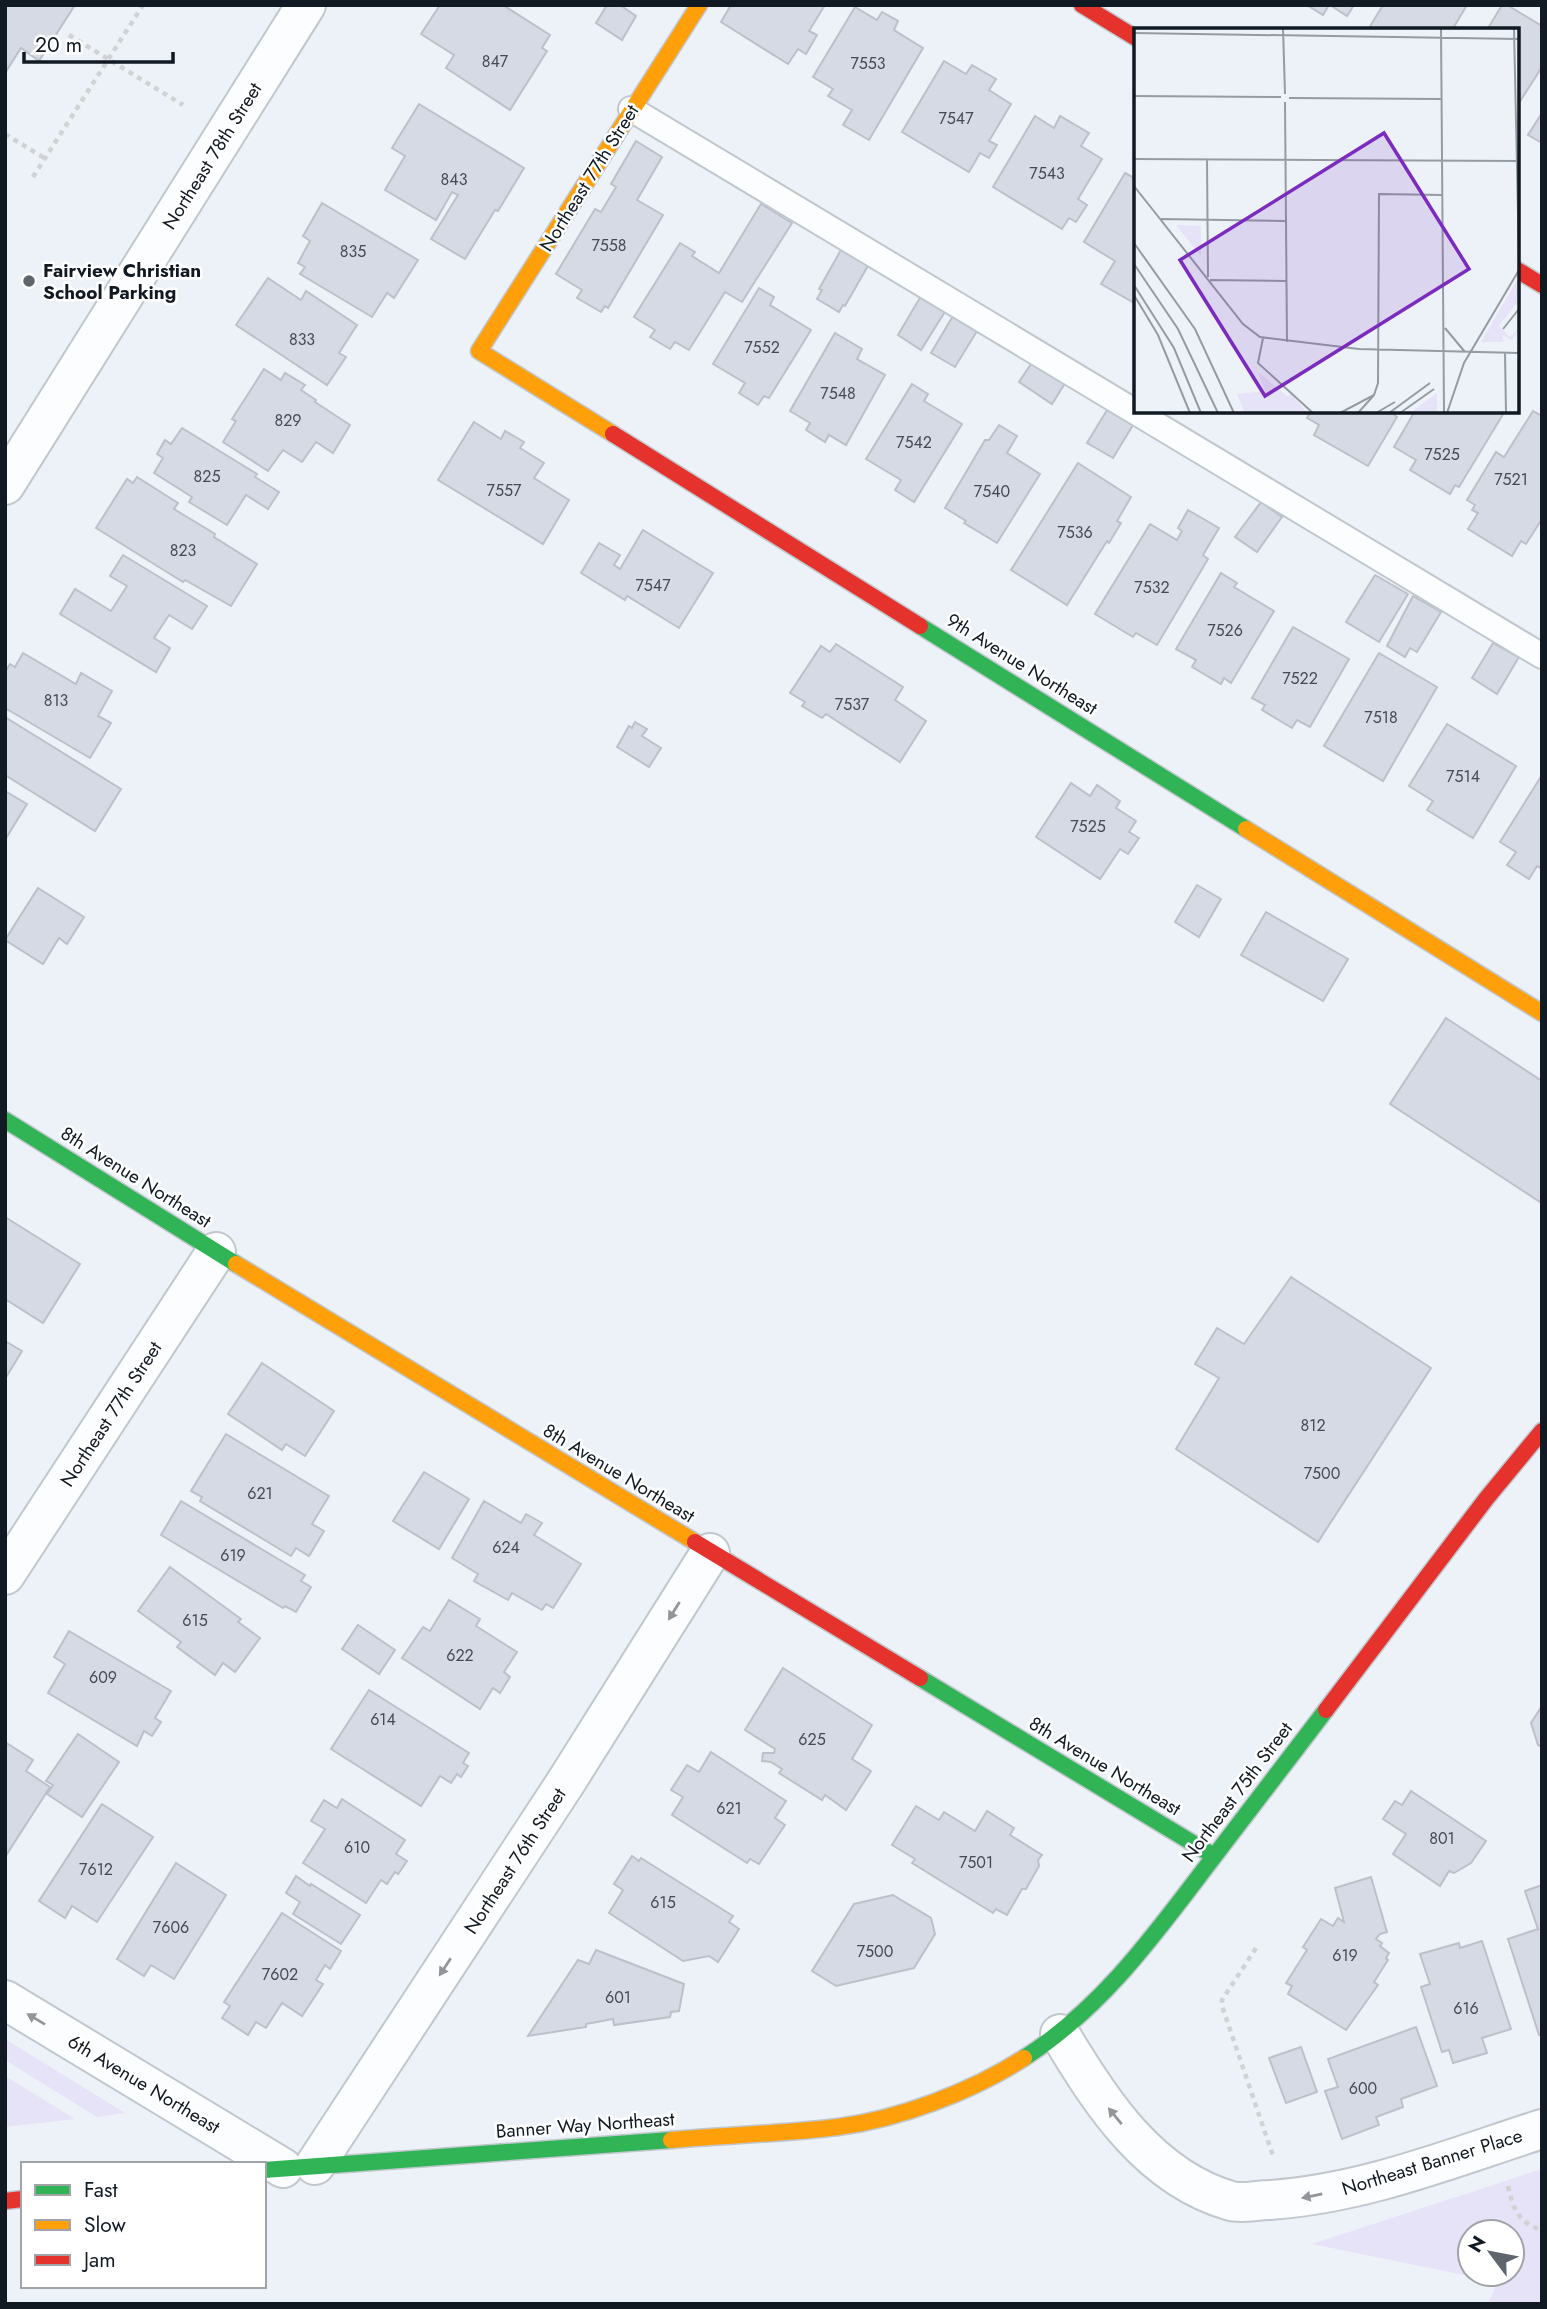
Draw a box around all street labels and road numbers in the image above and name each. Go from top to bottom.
street label: Northeast 78th Street [156,77,268,235]
street label: Northeast 77th Street [533,99,645,257]
street label: 9th Avenue Northeast [941,607,1103,722]
street label: 8th Avenue Northeast [56,1120,217,1234]
street label: Northeast 77th Street [54,1336,168,1492]
street label: 8th Avenue Northeast [538,1417,700,1529]
street label: 8th Avenue Northeast [1024,1710,1186,1822]
street label: Northeast 75th Street [1175,1716,1299,1868]
street label: Northeast 76th Street [458,1782,573,1939]
street label: 6th Avenue Northeast [63,2028,226,2140]
street label: Banner Way Northeast [495,2105,676,2145]
street label: Northeast Banner Place [1338,2122,1526,2202]

